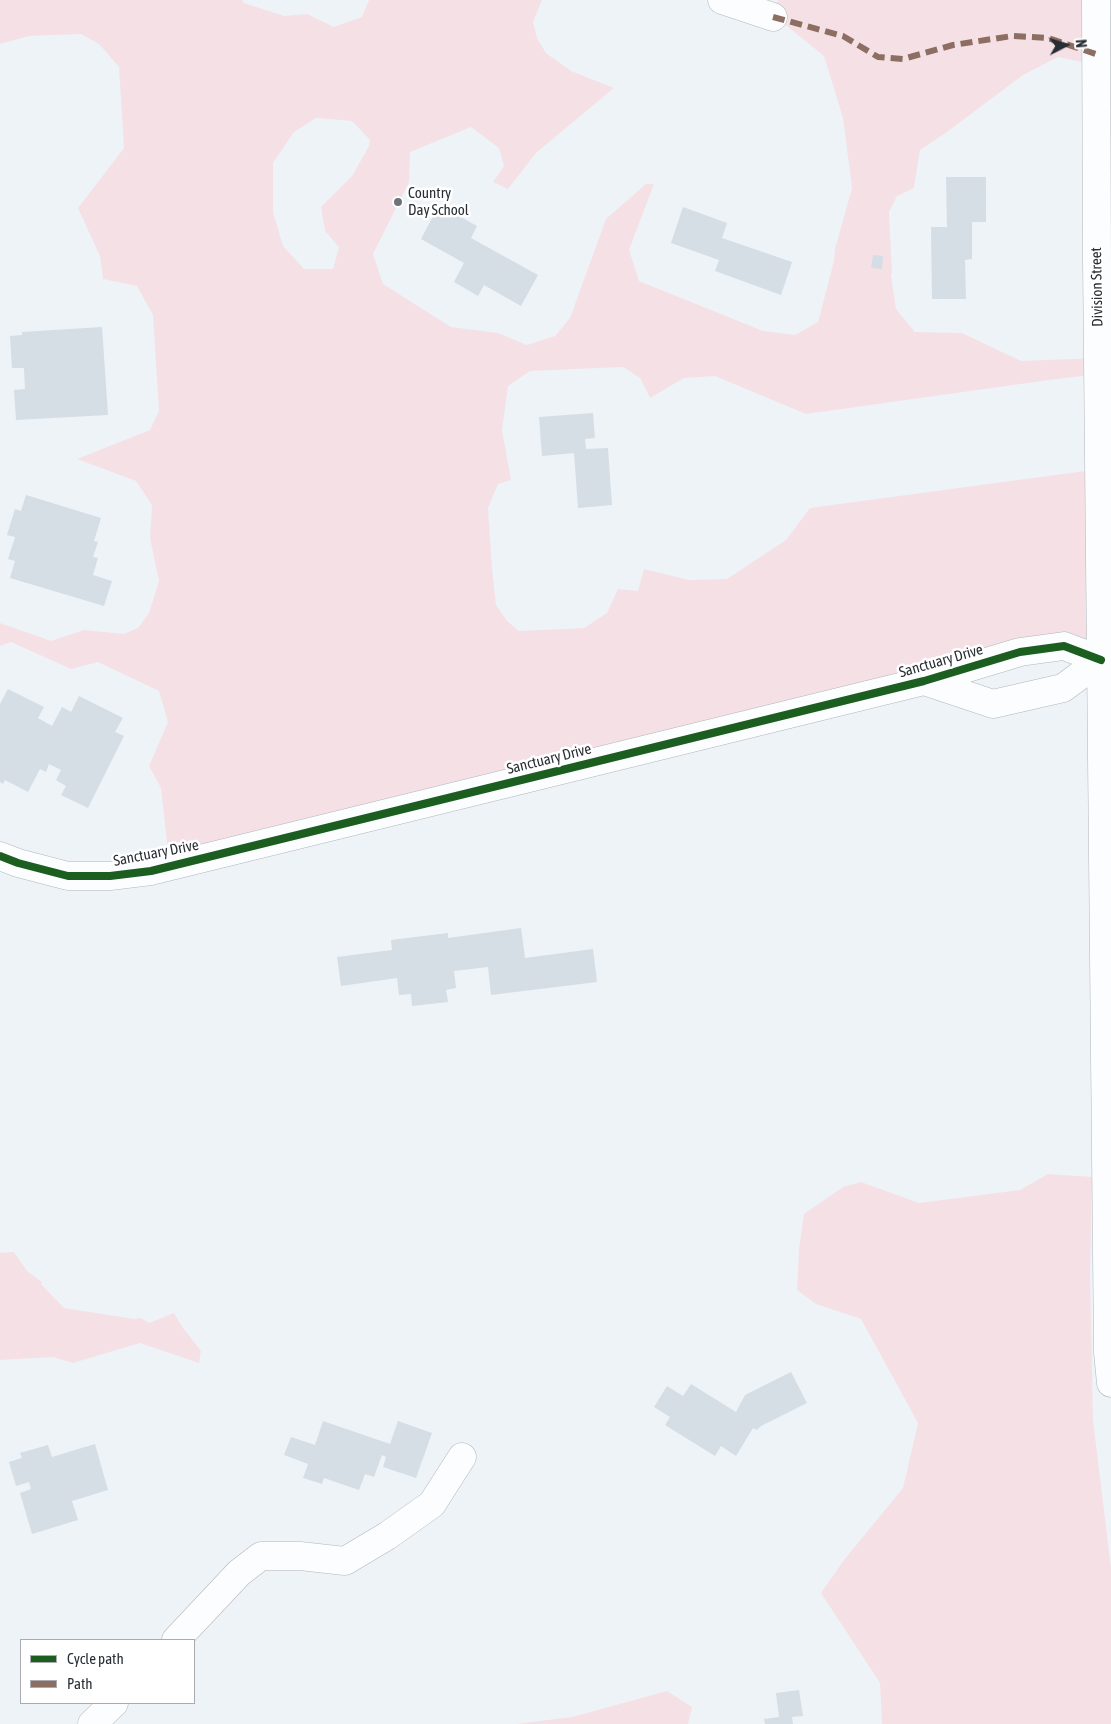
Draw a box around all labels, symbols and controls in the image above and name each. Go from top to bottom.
north arrow [1041,20,1091,70]
text: N [1073,39,1089,48]
place label: Country Day School [408,184,469,219]
marker: Country Day School [392,196,404,208]
street label: Division Street [1087,247,1107,327]
street label: Sanctuary Drive [897,640,985,682]
street label: Sanctuary Drive [505,740,593,778]
street label: Sanctuary Drive [112,836,200,870]
legend [20,1639,195,1704]
text: Cycle path [67,1650,124,1667]
text: Path [67,1675,93,1692]

